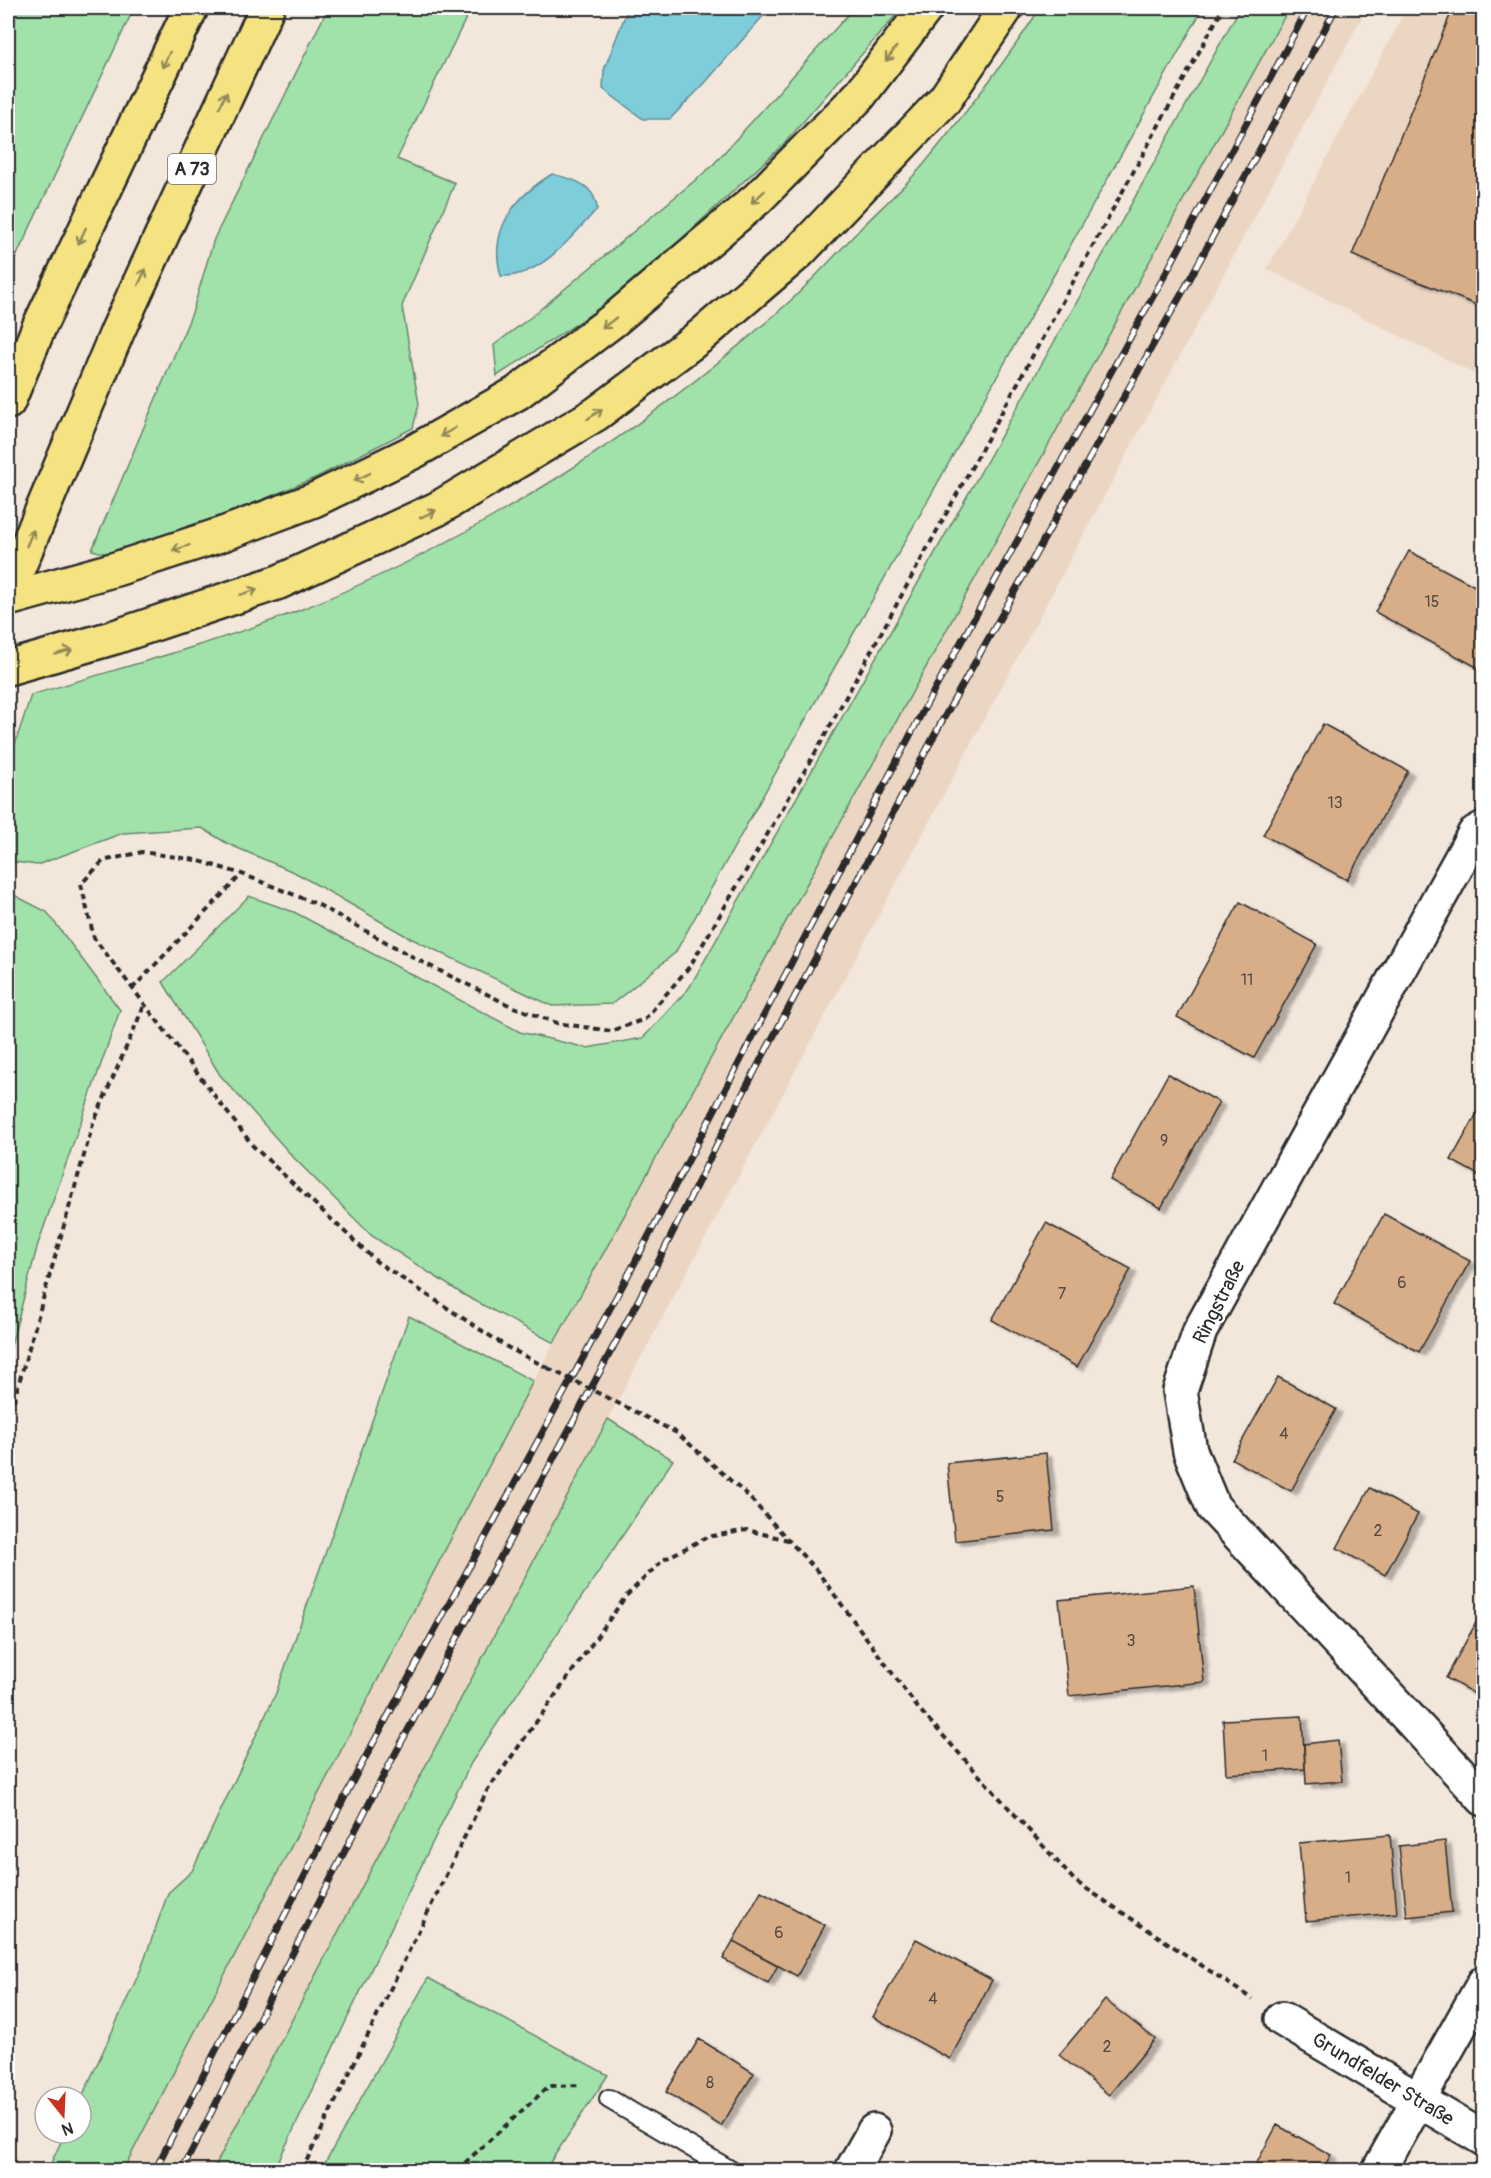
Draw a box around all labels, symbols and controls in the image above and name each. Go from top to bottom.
one-way arrow [884,46,897,62]
one-way arrow [159,51,171,69]
one-way arrow [218,91,230,109]
road number: A 73 [168,154,216,184]
one-way arrow [751,190,766,204]
one-way arrow [76,227,88,245]
one-way arrow [137,269,148,287]
one-way arrow [602,316,618,329]
one-way arrow [587,408,603,420]
one-way arrow [440,426,457,438]
one-way arrow [354,471,372,483]
one-way arrow [418,507,436,519]
one-way arrow [25,529,36,547]
one-way arrow [172,543,191,554]
one-way arrow [239,585,258,596]
house number: 15 [1425,592,1439,612]
one-way arrow [54,646,73,657]
house number: 13 [1327,793,1343,813]
house number: 11 [1241,970,1253,990]
house number: 9 [1160,1131,1168,1151]
street label: Ringstraße [1187,1256,1251,1348]
house number: 6 [1397,1273,1407,1293]
house number: 7 [1058,1284,1067,1304]
house number: 4 [1279,1424,1289,1444]
house number: 5 [996,1487,1004,1507]
house number: 2 [1374,1521,1383,1541]
house number: 3 [1127,1631,1136,1651]
house number: 1 [1262,1746,1268,1766]
house number: 1 [1345,1868,1351,1888]
house number: 6 [774,1923,784,1943]
house number: 4 [928,1989,938,2009]
street label: Grundfelder Straße [1307,2027,1459,2131]
house number: 2 [1103,2037,1112,2057]
house number: 8 [706,2073,714,2093]
north arrow [33,2085,93,2145]
text: N [59,2117,76,2140]

